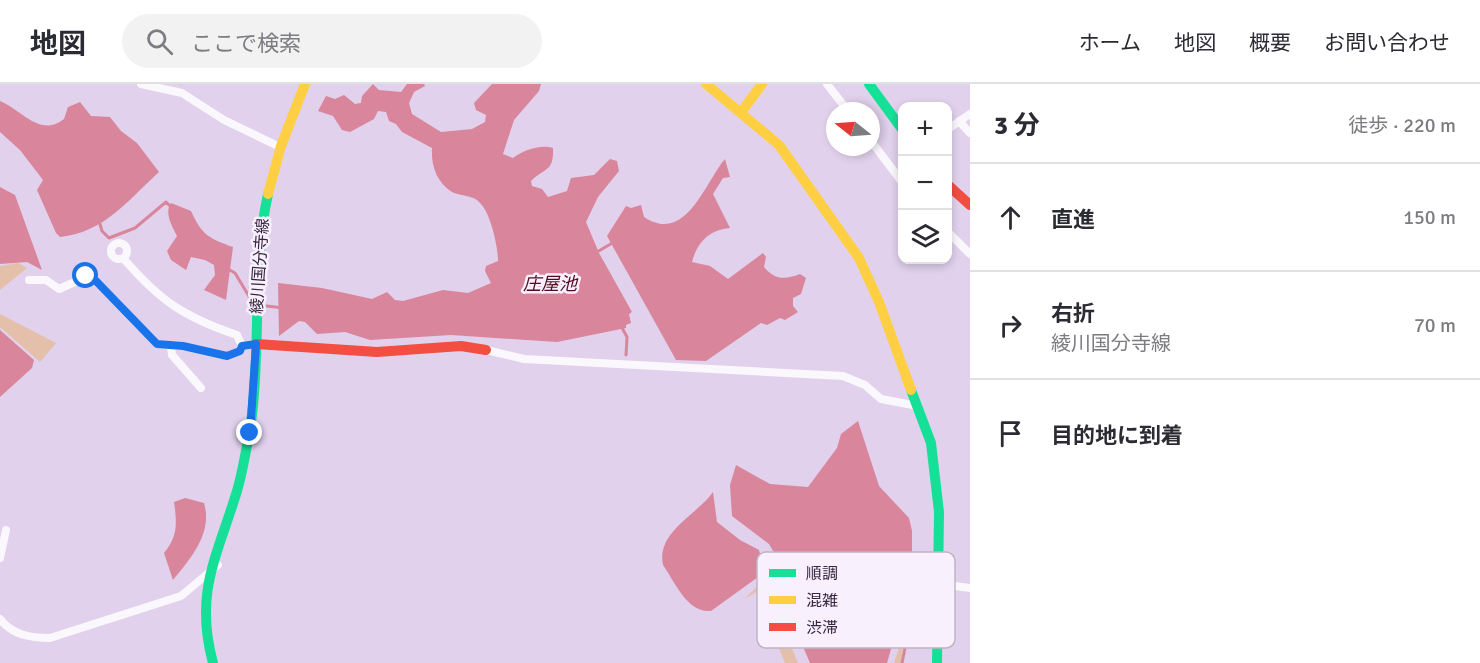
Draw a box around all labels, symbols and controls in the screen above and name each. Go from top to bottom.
search box [122,14,542,68]
icon: search [143,25,176,58]
text: 地図 [30,27,86,61]
text: ここで検索 [191,30,301,57]
text: ホーム [1079,30,1141,56]
text: 地図 [1174,30,1216,56]
text: 概要 [1249,30,1291,56]
text: お問い合わせ [1324,30,1450,56]
north arrow [826,102,880,156]
map controls [898,102,952,264]
button: + [898,102,952,156]
text: 3 分 [994,110,1040,142]
text: 徒歩 · 220 m [1348,113,1456,138]
button: − [898,156,952,210]
icon: ahead [994,201,1027,234]
text: 150 m [1403,205,1456,230]
text: 直進 [1051,206,1095,233]
button: layers [898,210,952,264]
street label: 綾川国分寺線 [247,217,273,315]
route start [72,262,98,288]
water label: 庄屋池 [523,273,579,295]
text: 右折 [1051,300,1095,327]
icon: right [994,309,1027,342]
text: 70 m [1414,313,1456,338]
text: 綾川国分寺線 [1051,331,1171,356]
icon: arrive [994,417,1027,450]
route end [236,419,262,445]
text: 目的地に到着 [1051,422,1183,449]
legend [757,552,955,648]
text: 順調 [806,564,838,584]
text: 混雑 [806,591,838,611]
text: 渋滞 [806,618,838,638]

